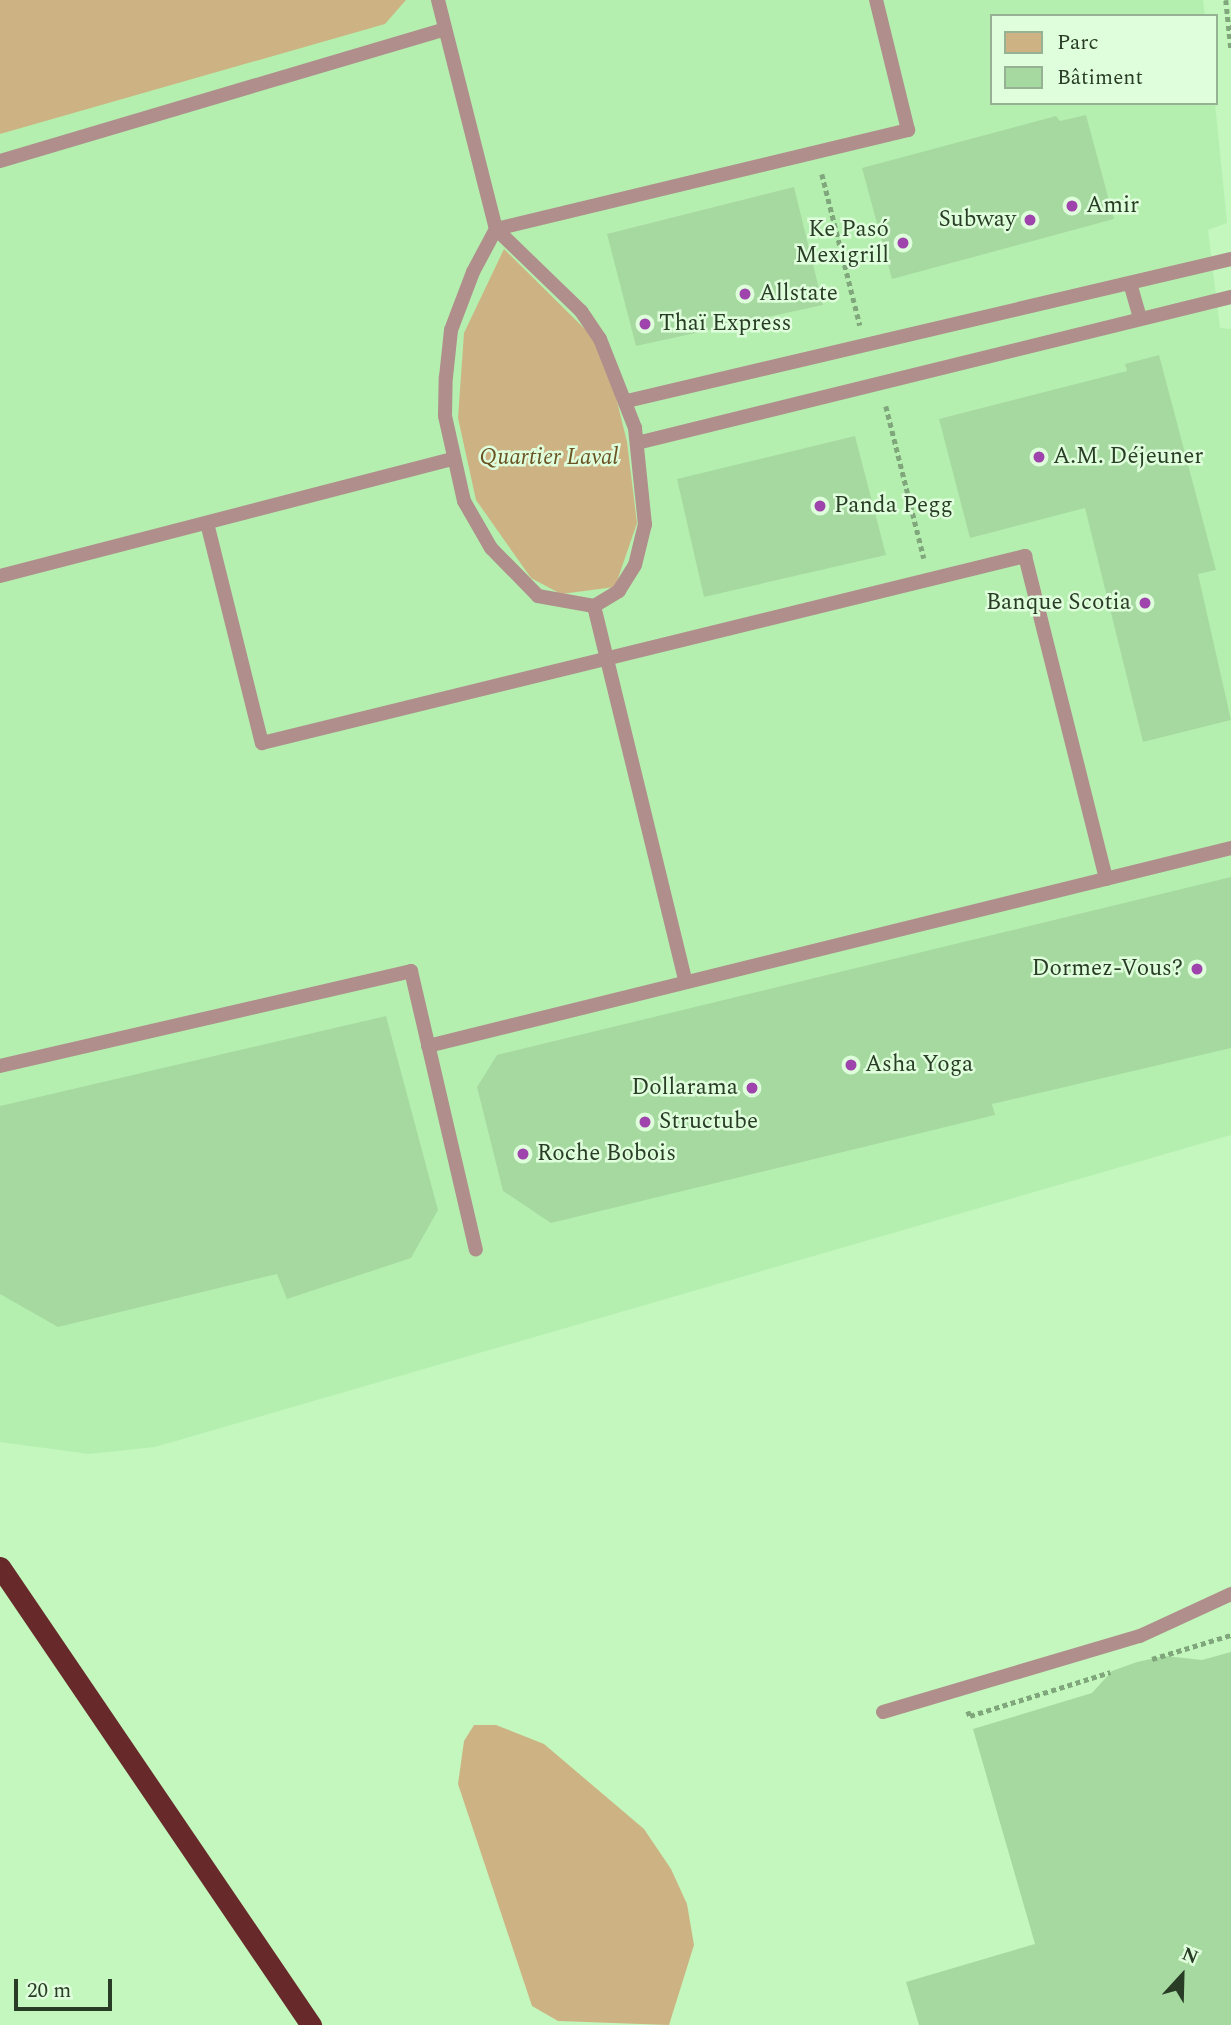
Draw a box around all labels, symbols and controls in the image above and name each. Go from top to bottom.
legend [990,14,1217,105]
text: Parc [1057,27,1099,59]
text: Bâtiment [1057,62,1143,94]
place label: Amir [1086,192,1139,220]
marker: Amir [1064,198,1080,214]
place label: Subway [939,206,1016,234]
marker: Subway [1022,212,1038,228]
place label: Ke Pasó Mexigrill [795,216,889,270]
marker: Ke Pasó Mexigrill [895,235,911,251]
place label: Allstate [759,280,838,308]
marker: Allstate [737,286,753,302]
place label: Thaï Express [659,310,791,338]
marker: Thaï Express [637,316,653,332]
place label: A.M. Déjeuner [1053,443,1203,471]
park label: Quartier Laval [480,444,618,472]
marker: A.M. Déjeuner [1031,449,1047,465]
place label: Panda Pegg [834,492,953,520]
marker: Panda Pegg [812,498,828,514]
place label: Banque Scotia [986,589,1131,617]
marker: Banque Scotia [1137,595,1153,611]
place label: Dormez-Vous? [1032,955,1183,983]
marker: Dormez-Vous? [1189,961,1205,977]
place label: Asha Yoga [865,1051,973,1079]
marker: Asha Yoga [843,1057,859,1073]
place label: Dollarama [631,1074,738,1102]
marker: Dollarama [744,1080,760,1096]
place label: Structube [659,1108,758,1136]
marker: Structube [637,1114,653,1130]
place label: Roche Bobois [537,1140,676,1168]
marker: Roche Bobois [515,1146,531,1162]
text: N [1177,1940,1203,1972]
north arrow [1147,1941,1217,2011]
scale bar [18,1966,116,2010]
text: 20 m [27,1975,71,2007]

